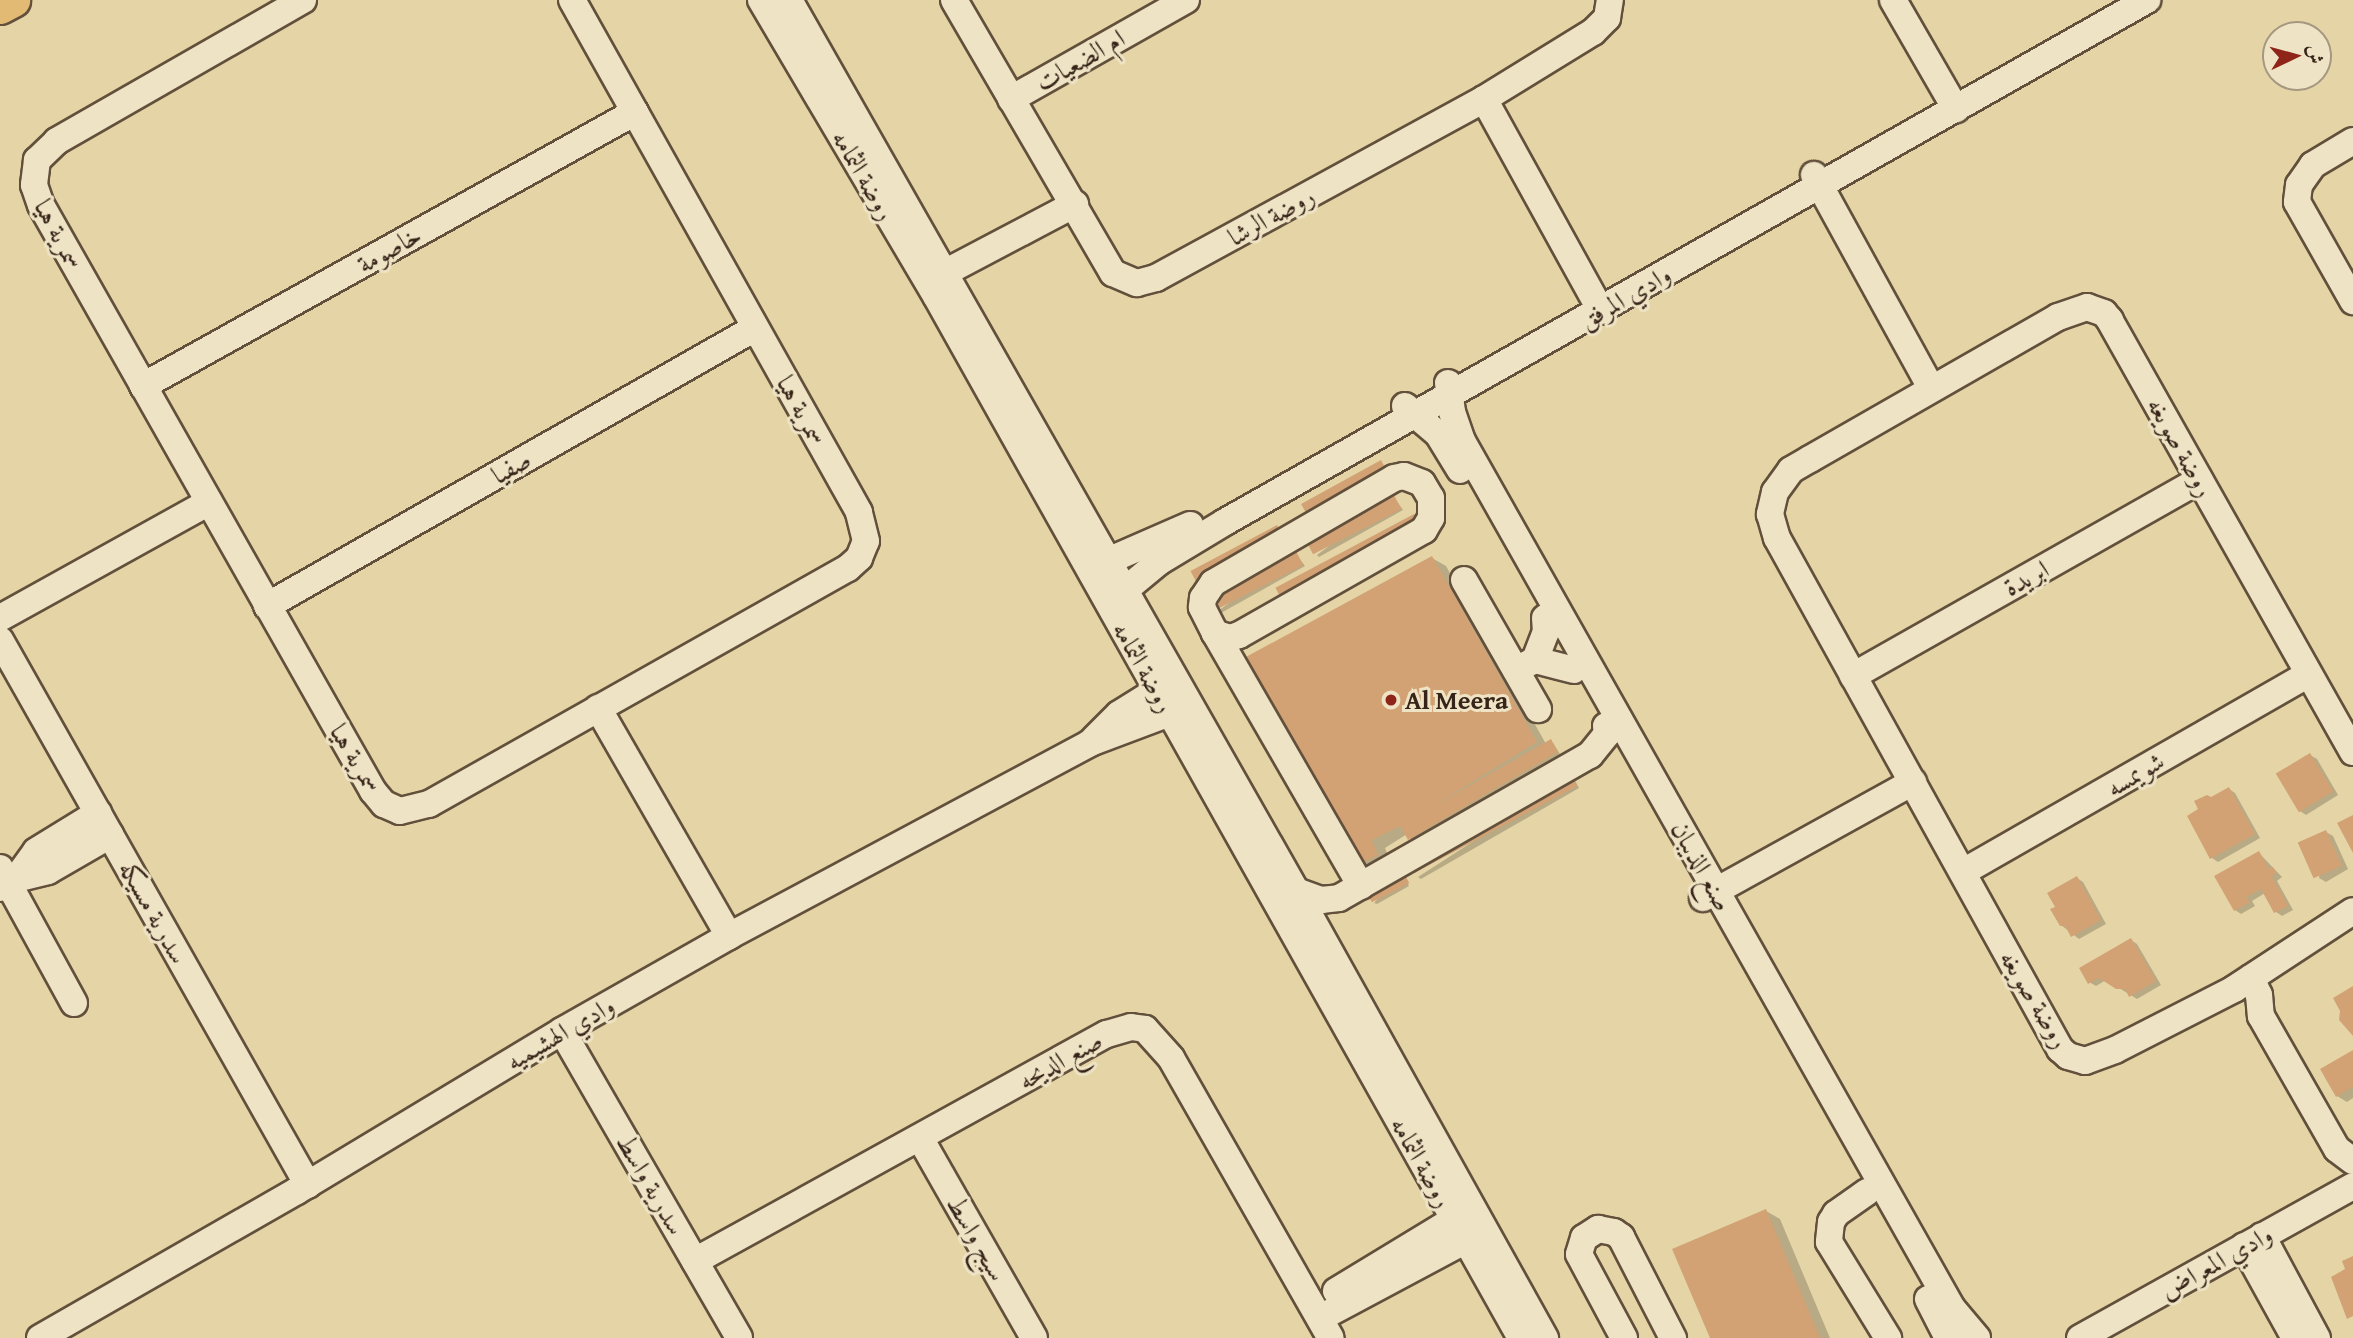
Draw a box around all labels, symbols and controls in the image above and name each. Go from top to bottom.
north arrow [2262,21,2332,91]
street label: ام الضعيات [1030,22,1130,98]
text: ش [2301,44,2331,65]
street label: روضة الثمامه [826,124,902,226]
street label: روضة الرشا [1222,180,1320,252]
street label: سمرية هيا [28,194,90,274]
street label: خاصومة [351,219,427,279]
street label: وادي المرفق [1574,258,1676,336]
street label: سمرية هيا [770,370,834,450]
street label: روضة صويغه [2141,392,2221,502]
street label: صفيا [486,443,536,491]
street label: ابريدة [1998,553,2054,603]
street label: روضة الثمامه [1106,616,1182,718]
place label: Al Meera [1405,684,1508,716]
marker: Al Meera [1383,692,1399,708]
street label: سمرية هيا [323,718,389,798]
street label: شويمسه [2100,745,2170,803]
street label: صنع الذيبان [1665,816,1739,916]
street label: سدرية مسيكه [113,855,195,969]
street label: روضة صويغه [1994,944,2076,1054]
street label: وادي الهشيميه [500,989,620,1077]
street label: صنع الديحه [1012,1024,1108,1096]
street label: روضة الثمامه [1384,1111,1460,1213]
street label: سدرية واسط [610,1128,692,1240]
street label: سيج واسط [940,1190,1014,1286]
street label: وادي المعراض [2154,1218,2278,1306]

